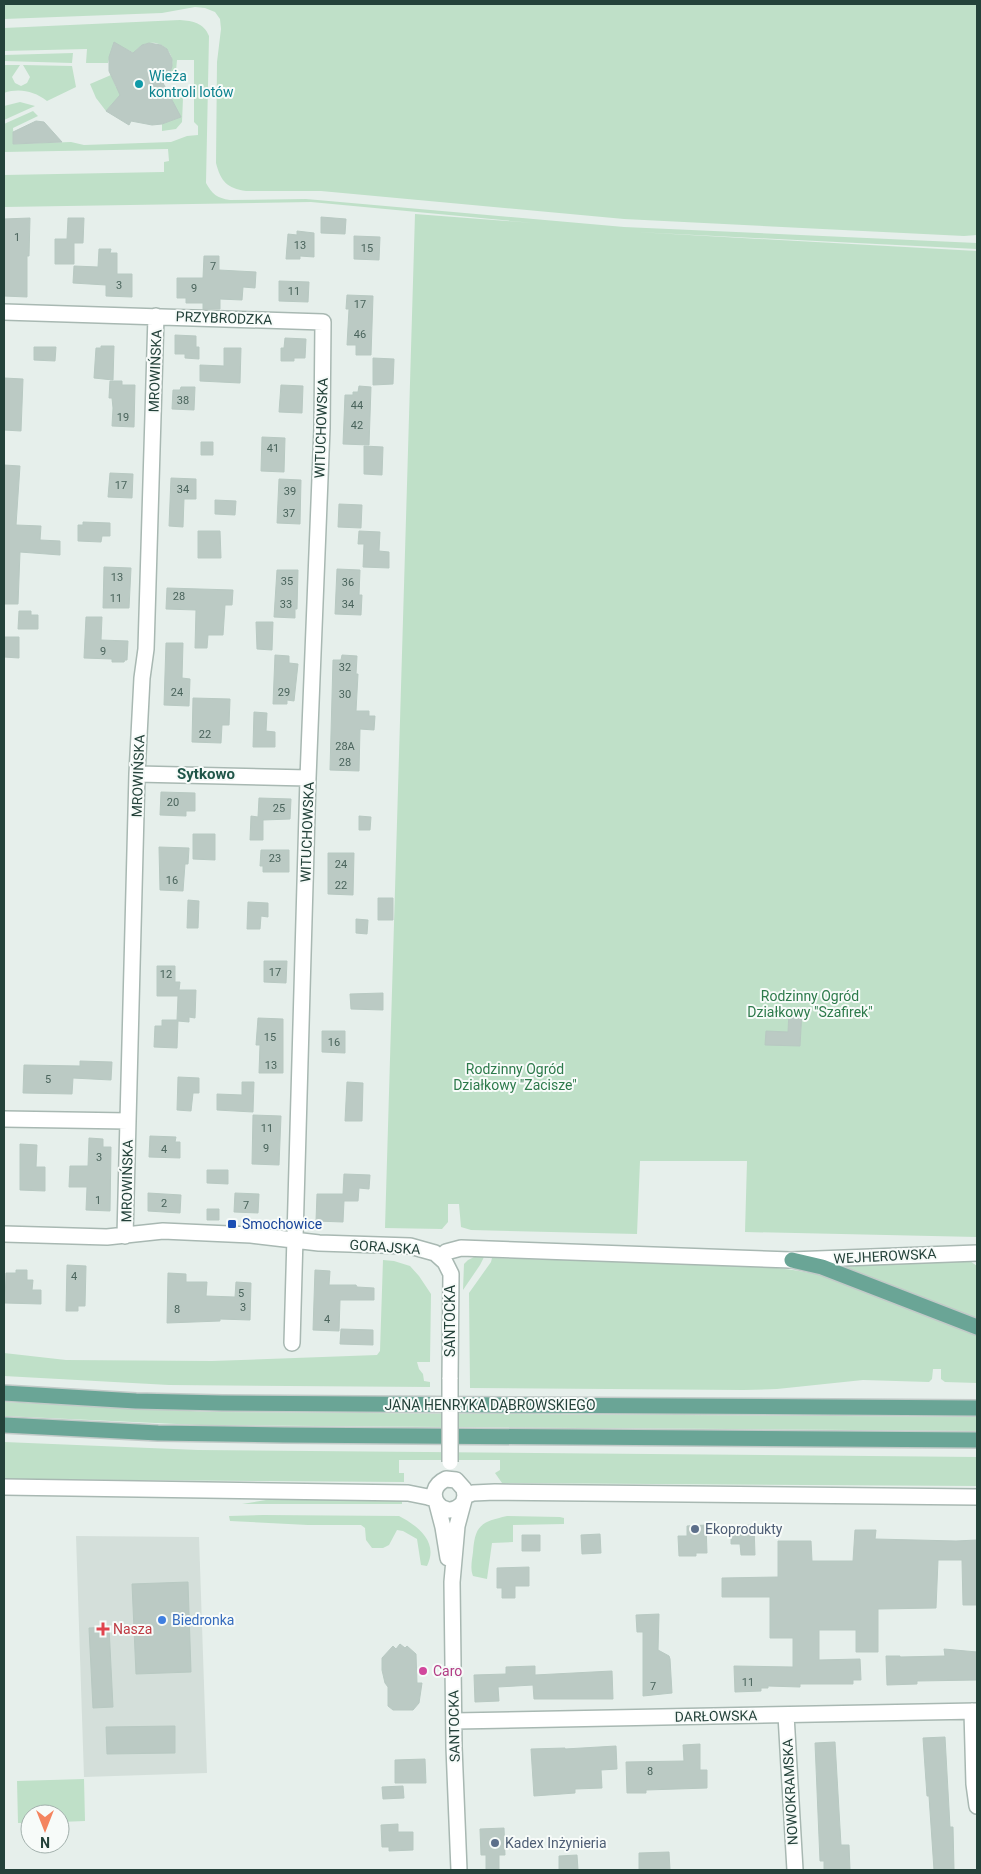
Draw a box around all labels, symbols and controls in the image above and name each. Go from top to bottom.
place label: Wieża kontroli lotów [149,68,234,100]
marker: Wieża kontroli lotów [133,78,145,90]
house number: 1 [14,231,20,244]
house number: 13 [294,239,306,252]
house number: 15 [361,242,373,255]
house number: 7 [210,260,216,273]
house number: 3 [116,279,122,292]
house number: 9 [191,282,197,295]
house number: 11 [288,285,300,298]
house number: 17 [354,298,366,311]
street label: PRZYBRODZKA [175,308,273,328]
house number: 46 [354,328,366,341]
street label: MROWIŃSKA [145,329,164,413]
street label: WITUCHOWSKA [311,377,331,479]
house number: 38 [177,394,189,407]
house number: 44 [351,399,363,412]
house number: 19 [117,411,129,424]
house number: 42 [351,419,363,432]
house number: 41 [267,442,279,455]
house number: 17 [115,479,127,492]
house number: 34 [177,483,189,496]
house number: 39 [284,485,296,498]
house number: 37 [283,507,295,520]
house number: 13 [111,571,123,584]
house number: 35 [281,575,293,588]
house number: 36 [342,576,354,589]
house number: 28 [173,590,185,603]
house number: 11 [110,592,122,605]
house number: 33 [280,598,292,611]
house number: 34 [342,598,354,611]
house number: 9 [100,645,106,658]
house number: 32 [339,661,351,674]
house number: 24 [171,686,183,699]
house number: 29 [278,686,290,699]
house number: 30 [339,688,351,701]
house number: 22 [199,728,211,741]
street label: MROWIŃSKA [128,734,147,818]
house number: 28A [335,740,356,753]
house number: 28 [339,756,351,769]
district label: Sytkowo [177,765,235,783]
street label: WITUCHOWSKA [297,781,317,883]
house number: 20 [167,796,179,809]
house number: 25 [273,802,285,815]
house number: 23 [269,852,281,865]
house number: 24 [335,858,347,871]
house number: 16 [166,874,178,887]
house number: 22 [335,879,347,892]
house number: 17 [269,966,281,979]
house number: 12 [160,968,172,981]
park label: Rodzinny Ogród Działkowy "Szafirek" [747,988,873,1020]
house number: 15 [264,1031,276,1044]
house number: 16 [328,1036,340,1049]
house number: 13 [265,1059,277,1072]
park label: Rodzinny Ogród Działkowy "Zacisze" [453,1061,577,1093]
house number: 5 [45,1073,51,1086]
house number: 11 [261,1122,273,1135]
street label: MROWIŃSKA [117,1139,136,1223]
house number: 9 [263,1142,269,1155]
house number: 4 [161,1143,167,1156]
house number: 3 [96,1151,102,1164]
house number: 1 [95,1194,101,1207]
house number: 2 [161,1197,167,1210]
house number: 7 [243,1199,249,1212]
place label: Smochowice [242,1216,322,1232]
marker: Smochowice [226,1218,238,1230]
street label: GORAJSKA [349,1237,421,1257]
street label: WEJHEROWSKA [833,1245,937,1267]
house number: 4 [71,1270,77,1283]
street label: SANTOCKA [442,1285,458,1357]
house number: 5 [238,1287,244,1300]
house number: 3 [240,1301,246,1314]
house number: 8 [174,1303,180,1316]
house number: 4 [324,1313,330,1326]
street label: JANA HENRYKA DĄBROWSKIEGO [384,1397,596,1413]
place label: Ekoprodukty [705,1521,783,1537]
marker: Ekoprodukty [689,1523,701,1535]
place label: Biedronka [172,1612,234,1628]
marker: Biedronka [156,1614,168,1626]
place label: Nasza [113,1621,152,1637]
marker: Nasza [97,1623,109,1635]
place label: Caro [433,1663,462,1679]
marker: Caro [417,1665,429,1677]
house number: 11 [742,1676,754,1689]
house number: 7 [650,1680,656,1693]
street label: SANTOCKA [445,1690,463,1762]
street label: DARŁOWSKA [675,1707,757,1725]
street label: NOWOKRAMSKA [779,1738,801,1846]
house number: 8 [647,1765,653,1778]
north arrow [20,1804,70,1854]
text: N [40,1834,50,1850]
place label: Kadex Inżynieria [505,1835,607,1851]
marker: Kadex Inżynieria [489,1837,501,1849]

